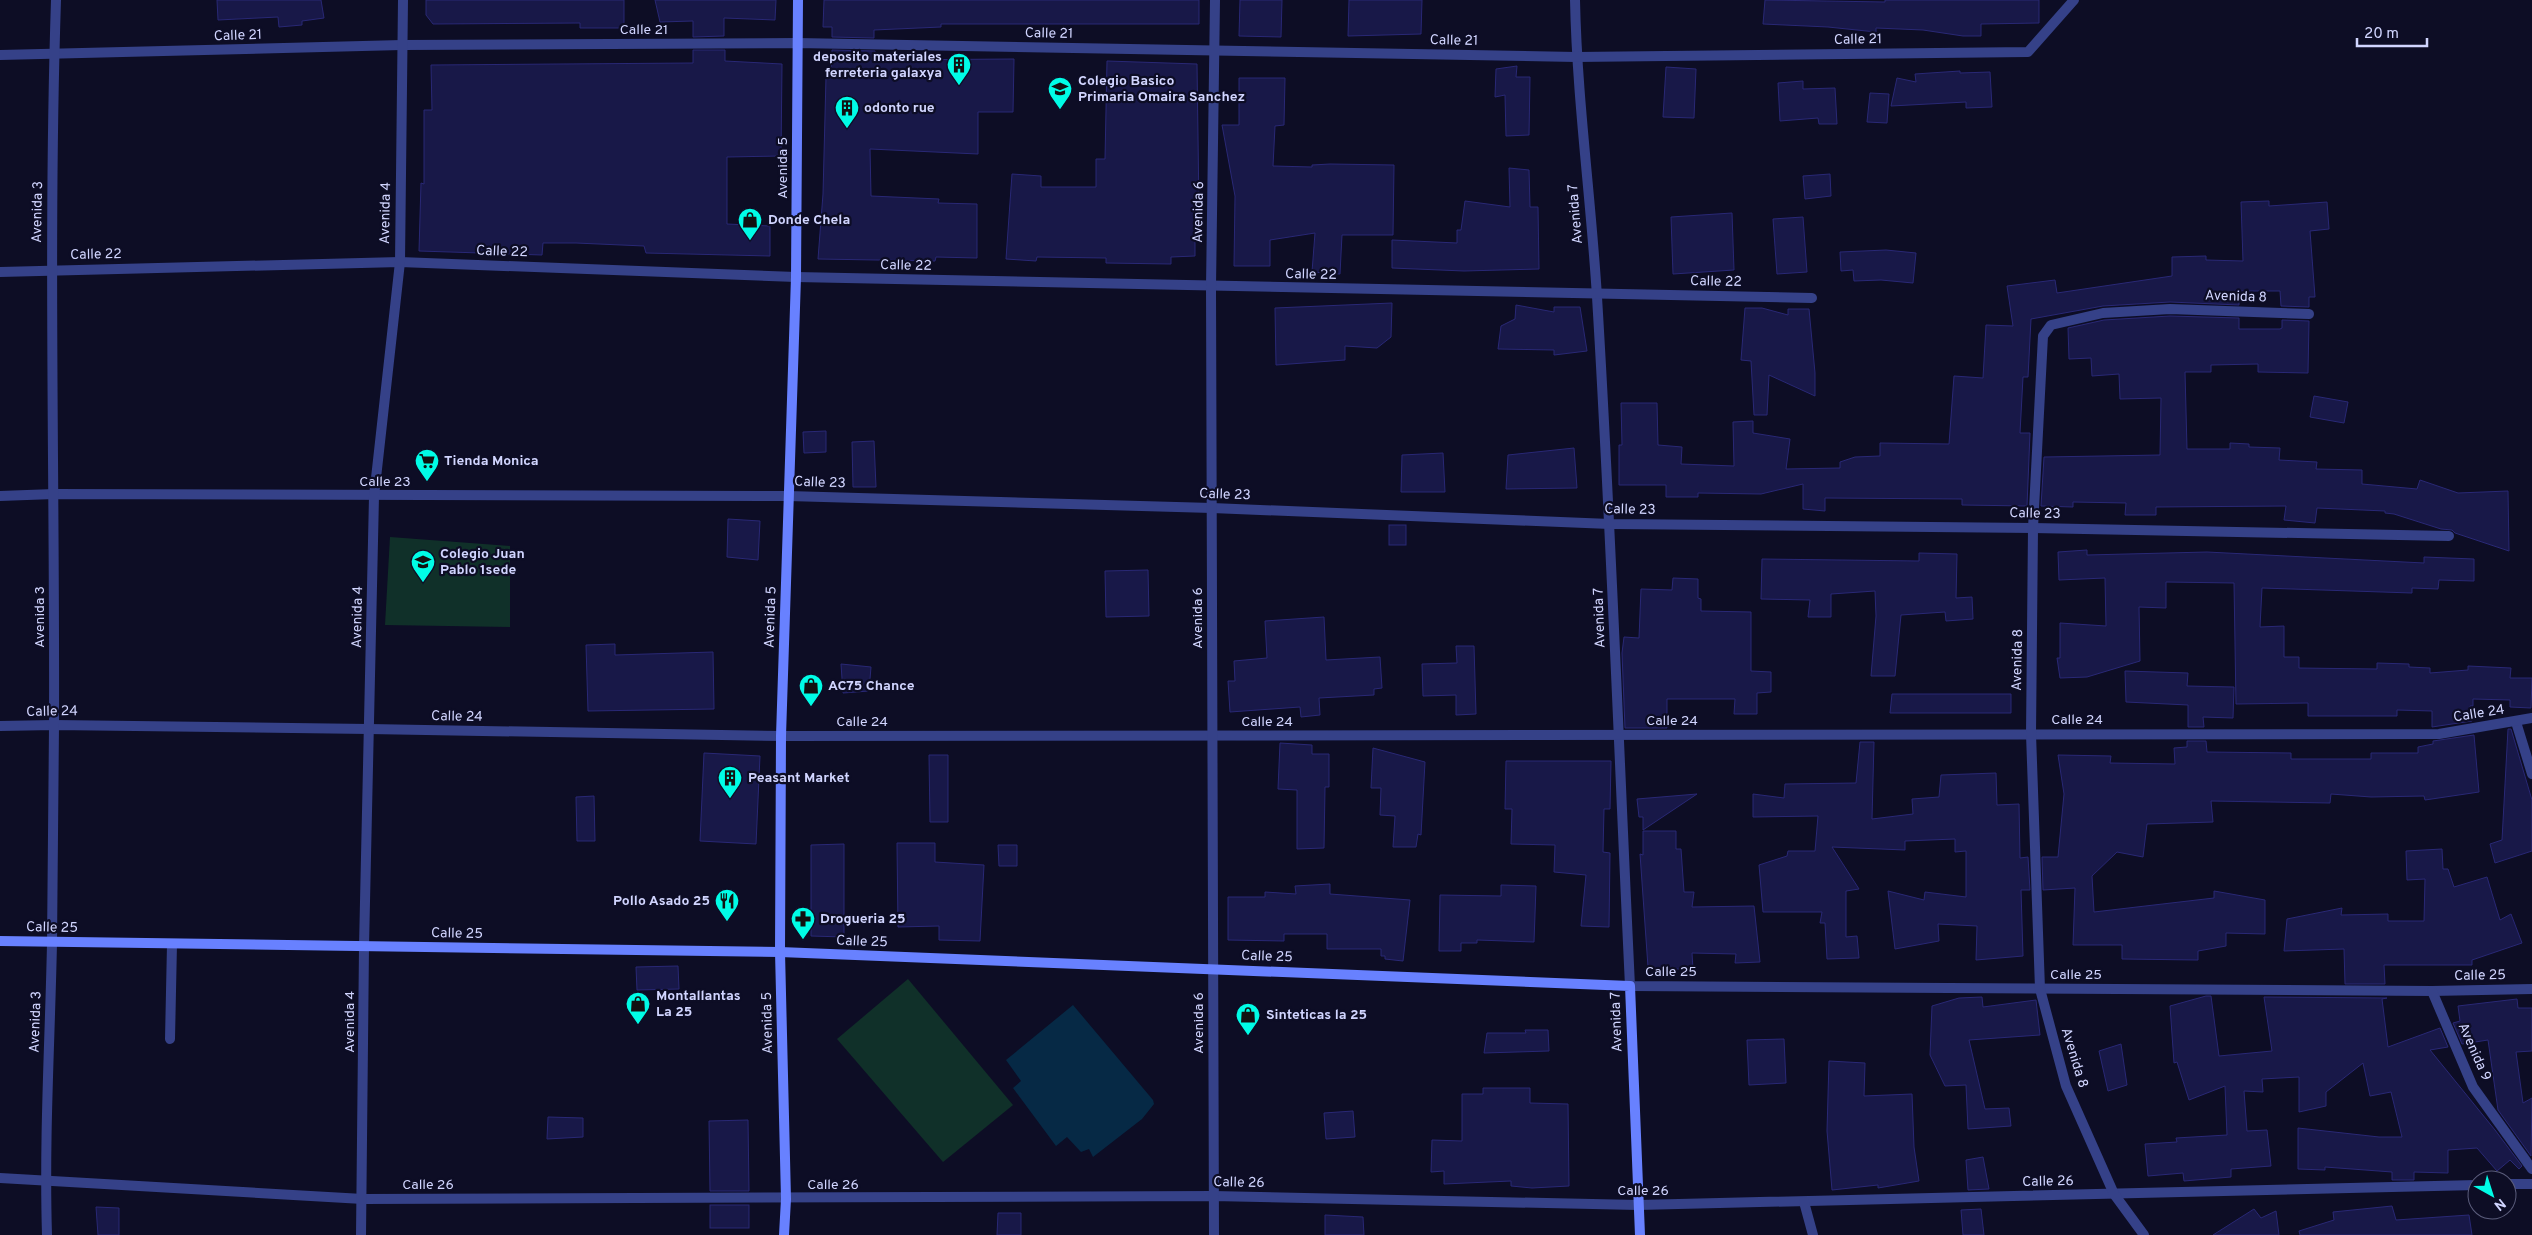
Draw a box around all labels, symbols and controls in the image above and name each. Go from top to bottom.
scale bar [2357,15,2427,47]
street label: Calle 21 [620,22,668,39]
street label: Calle 21 [1025,25,1073,43]
text: 20 m [2364,25,2399,44]
street label: Calle 21 [214,27,262,45]
street label: Calle 21 [1834,31,1882,49]
street label: Calle 21 [1430,32,1478,50]
place label: deposito materiales ferreteria galaxya [813,49,942,82]
building icon: deposito materiales ferreteria galaxya [946,52,972,86]
place label: Colegio Basico Primaria Omaira Sanchez [1078,73,1245,106]
school or university icon: Colegio Basico Primaria Omaira Sanchez [1047,76,1073,110]
building icon: odonto rue [834,95,860,129]
place label: odonto rue [864,100,935,117]
street label: Avenida 5 [775,137,792,199]
street label: Avenida 3 [29,181,47,243]
street label: Avenida 6 [1190,181,1208,243]
street label: Avenida 4 [377,182,395,244]
street label: Avenida 7 [1565,183,1587,245]
shop icon: Donde Chela [737,207,763,241]
place label: Donde Chela [768,212,850,229]
street label: Calle 22 [476,243,528,261]
street label: Calle 22 [70,246,122,264]
street label: Calle 22 [880,257,932,275]
street label: Calle 22 [1285,266,1337,284]
street label: Calle 22 [1690,273,1742,291]
street label: Avenida 8 [2205,287,2267,307]
supermarket icon: Tienda Monica [414,448,440,482]
place label: Tienda Monica [444,453,539,470]
street label: Calle 23 [359,474,411,491]
street label: Calle 23 [794,474,846,492]
street label: Calle 23 [1199,486,1251,504]
street label: Calle 23 [1604,501,1656,519]
street label: Calle 23 [2009,505,2061,523]
place label: Colegio Juan Pablo 1sede [440,546,525,579]
school or university icon: Colegio Juan Pablo 1sede [410,549,436,583]
street label: Avenida 3 [32,586,49,648]
street label: Avenida 4 [349,586,367,648]
street label: Avenida 5 [761,586,781,648]
street label: Avenida 6 [1190,587,1207,649]
street label: Avenida 7 [1590,588,1610,648]
street label: Avenida 8 [2009,629,2027,691]
shop icon: AC75 Chance [798,673,824,707]
place label: AC75 Chance [828,678,915,695]
street label: Calle 24 [2452,702,2506,726]
street label: Calle 24 [26,703,78,721]
street label: Calle 24 [431,708,483,726]
street label: Calle 24 [2051,712,2103,729]
street label: Calle 24 [1646,713,1698,730]
street label: Calle 24 [836,714,888,731]
street label: Calle 24 [1241,714,1293,731]
building icon: Peasant Market [717,765,743,799]
place label: Peasant Market [748,770,850,787]
restaurant icon: Pollo Asado 25 [714,888,740,922]
place label: Pollo Asado 25 [613,893,710,910]
pharmacy icon: Drogueria 25 [790,906,816,940]
place label: Drogueria 25 [820,911,906,928]
street label: Calle 25 [26,919,78,937]
street label: Calle 25 [431,925,483,943]
street label: Calle 25 [836,933,888,951]
street label: Calle 25 [1241,948,1293,966]
street label: Calle 25 [1645,964,1697,981]
street label: Calle 25 [2050,967,2102,984]
street label: Calle 25 [2454,967,2506,985]
place label: Montallantas La 25 [656,988,741,1021]
street label: Avenida 3 [26,991,46,1053]
street label: Avenida 4 [342,991,359,1053]
shop icon: Montallantas La 25 [625,991,651,1025]
street label: Avenida 5 [759,992,777,1054]
street label: Avenida 6 [1191,992,1208,1054]
street label: Avenida 7 [1607,992,1627,1052]
shop icon: Sinteticas la 25 [1235,1002,1261,1036]
place label: Sinteticas la 25 [1266,1007,1367,1024]
street label: Avenida 9 [2454,1020,2494,1084]
street label: Avenida 8 [2057,1026,2091,1090]
north arrow [2467,1170,2517,1220]
street label: Calle 26 [2022,1173,2074,1191]
street label: Calle 26 [1213,1174,1265,1192]
street label: Calle 26 [402,1177,454,1194]
street label: Calle 26 [807,1177,859,1194]
street label: Calle 26 [1617,1183,1669,1200]
text: N [2490,1194,2508,1214]

